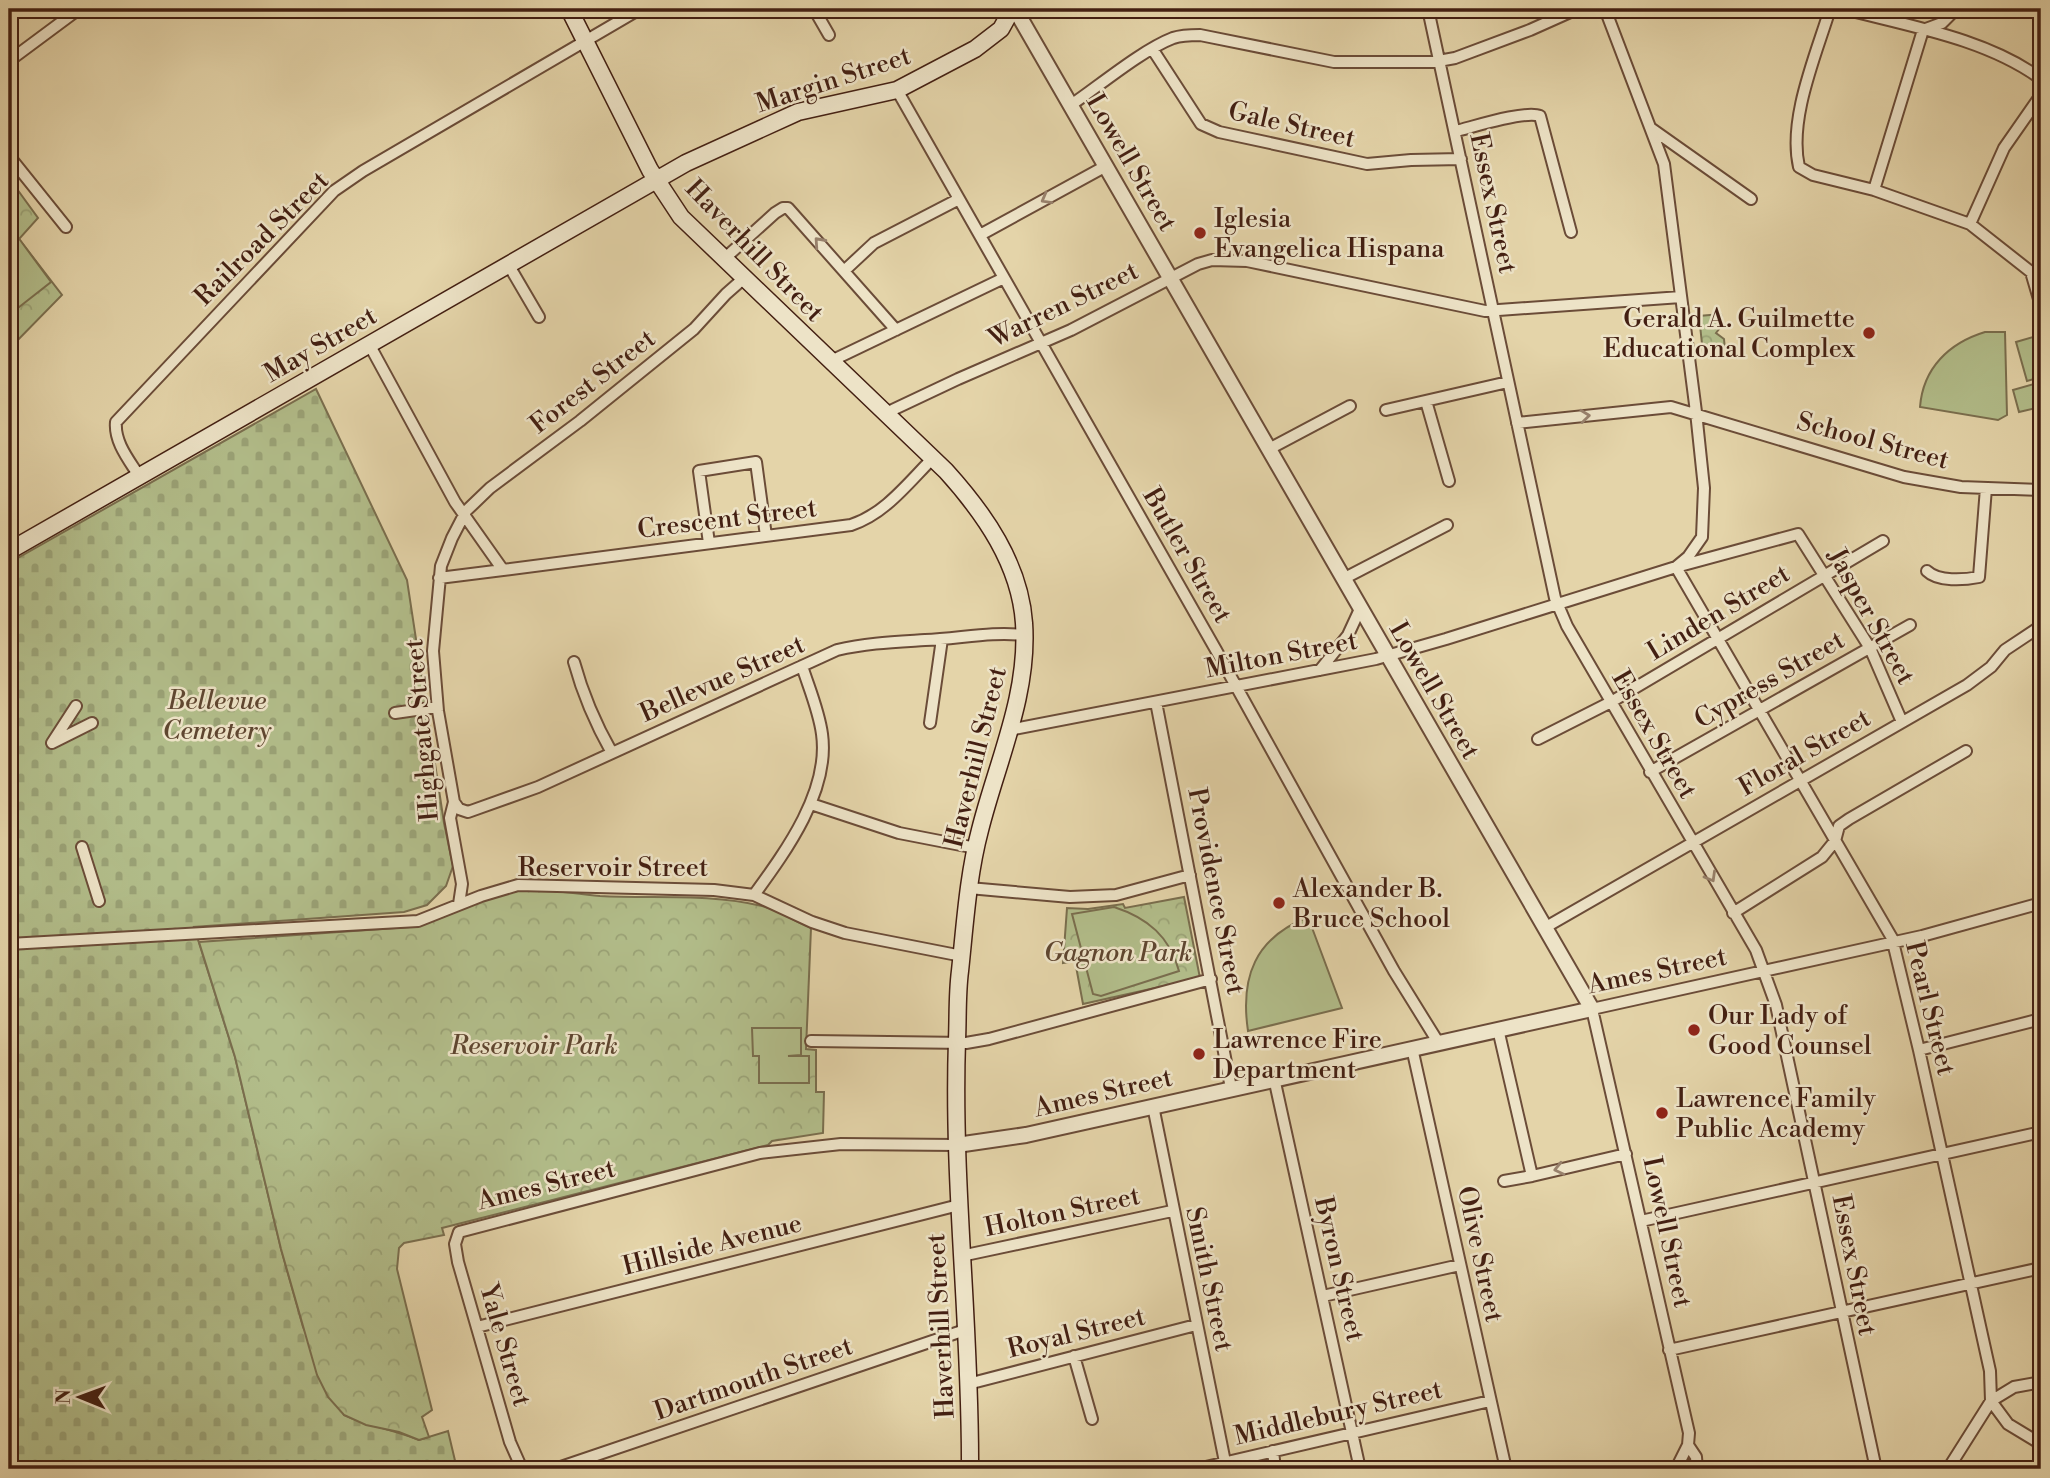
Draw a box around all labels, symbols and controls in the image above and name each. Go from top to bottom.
street label: Margin Street [752,40,915,120]
street label: Lowell Street [1079,88,1183,237]
street label: Gale Street [1225,95,1358,155]
street label: Essex Street [1463,130,1524,276]
street label: Railroad Street [188,165,336,313]
street label: Haverhill Street [678,173,830,329]
one-way arrow [1041,191,1053,204]
place label: Iglesia Evangelica Hispana [1214,203,1445,265]
marker: Iglesia Evangelica Hispana [1192,225,1208,241]
one-way arrow [815,237,827,250]
street label: Warren Street [983,255,1143,355]
street label: May Street [259,300,382,390]
place label: Gerald A. Guilmette Educational Complex [1603,303,1856,365]
street label: Forest Street [523,323,662,441]
marker: Gerald A. Guilmette Educational Complex [1861,325,1877,341]
street label: School Street [1793,405,1952,477]
one-way arrow [1580,409,1591,424]
street label: Butler Street [1135,481,1239,629]
street label: Crescent Street [636,492,819,546]
street label: Jasper Street [1820,542,1922,690]
street label: Linden Street [1641,558,1796,668]
street label: Lowell Street [1382,616,1486,765]
street label: Cypress Street [1689,624,1850,736]
street label: Milton Street [1202,625,1360,685]
street label: Bellevue Street [634,628,810,730]
street label: Highgate Street [398,637,446,823]
street label: Haverhill Street [938,663,1014,851]
street label: Essex Street [1605,665,1704,804]
park label: Bellevue Cemetery [163,685,272,747]
street label: Floral Street [1733,702,1876,804]
street label: Providence Street [1180,785,1252,997]
street label: Reservoir Street [518,852,708,884]
one-way arrow [1703,869,1716,882]
place label: Alexander B. Bruce School [1292,873,1450,935]
marker: Alexander B. Bruce School [1271,895,1287,911]
park label: Gagnon Park [1044,937,1192,969]
street label: Pearl Street [1898,938,1962,1079]
street label: Ames Street [1584,941,1730,1002]
place label: Our Lady of Good Counsel [1708,1000,1872,1062]
marker: Our Lady of Good Counsel [1686,1022,1702,1038]
place label: Lawrence Fire Department [1213,1024,1382,1086]
park label: Reservoir Park [449,1030,618,1062]
marker: Lawrence Fire Department [1191,1046,1207,1062]
street label: Ames Street [1030,1062,1176,1125]
place label: Lawrence Family Public Academy [1676,1083,1876,1145]
marker: Lawrence Family Public Academy [1654,1105,1670,1121]
street label: Ames Street [473,1152,619,1218]
street label: Lowell Street [1635,1154,1699,1311]
one-way arrow [1554,1161,1566,1176]
street label: Holton Street [982,1180,1143,1244]
street label: Olive Street [1450,1183,1510,1325]
street label: Essex Street [1825,1192,1883,1338]
street label: Byron Street [1307,1193,1371,1345]
street label: Smith Street [1178,1204,1240,1354]
street label: Hillside Avenue [619,1207,805,1283]
street label: Haverhill Street [920,1232,962,1420]
street label: Yale Street [472,1279,538,1410]
street label: Royal Street [1004,1300,1149,1366]
street label: Dartmouth Street [650,1330,857,1428]
north arrow [46,1362,116,1432]
street label: Middlebury Street [1231,1374,1445,1452]
text: N [52,1389,76,1404]

